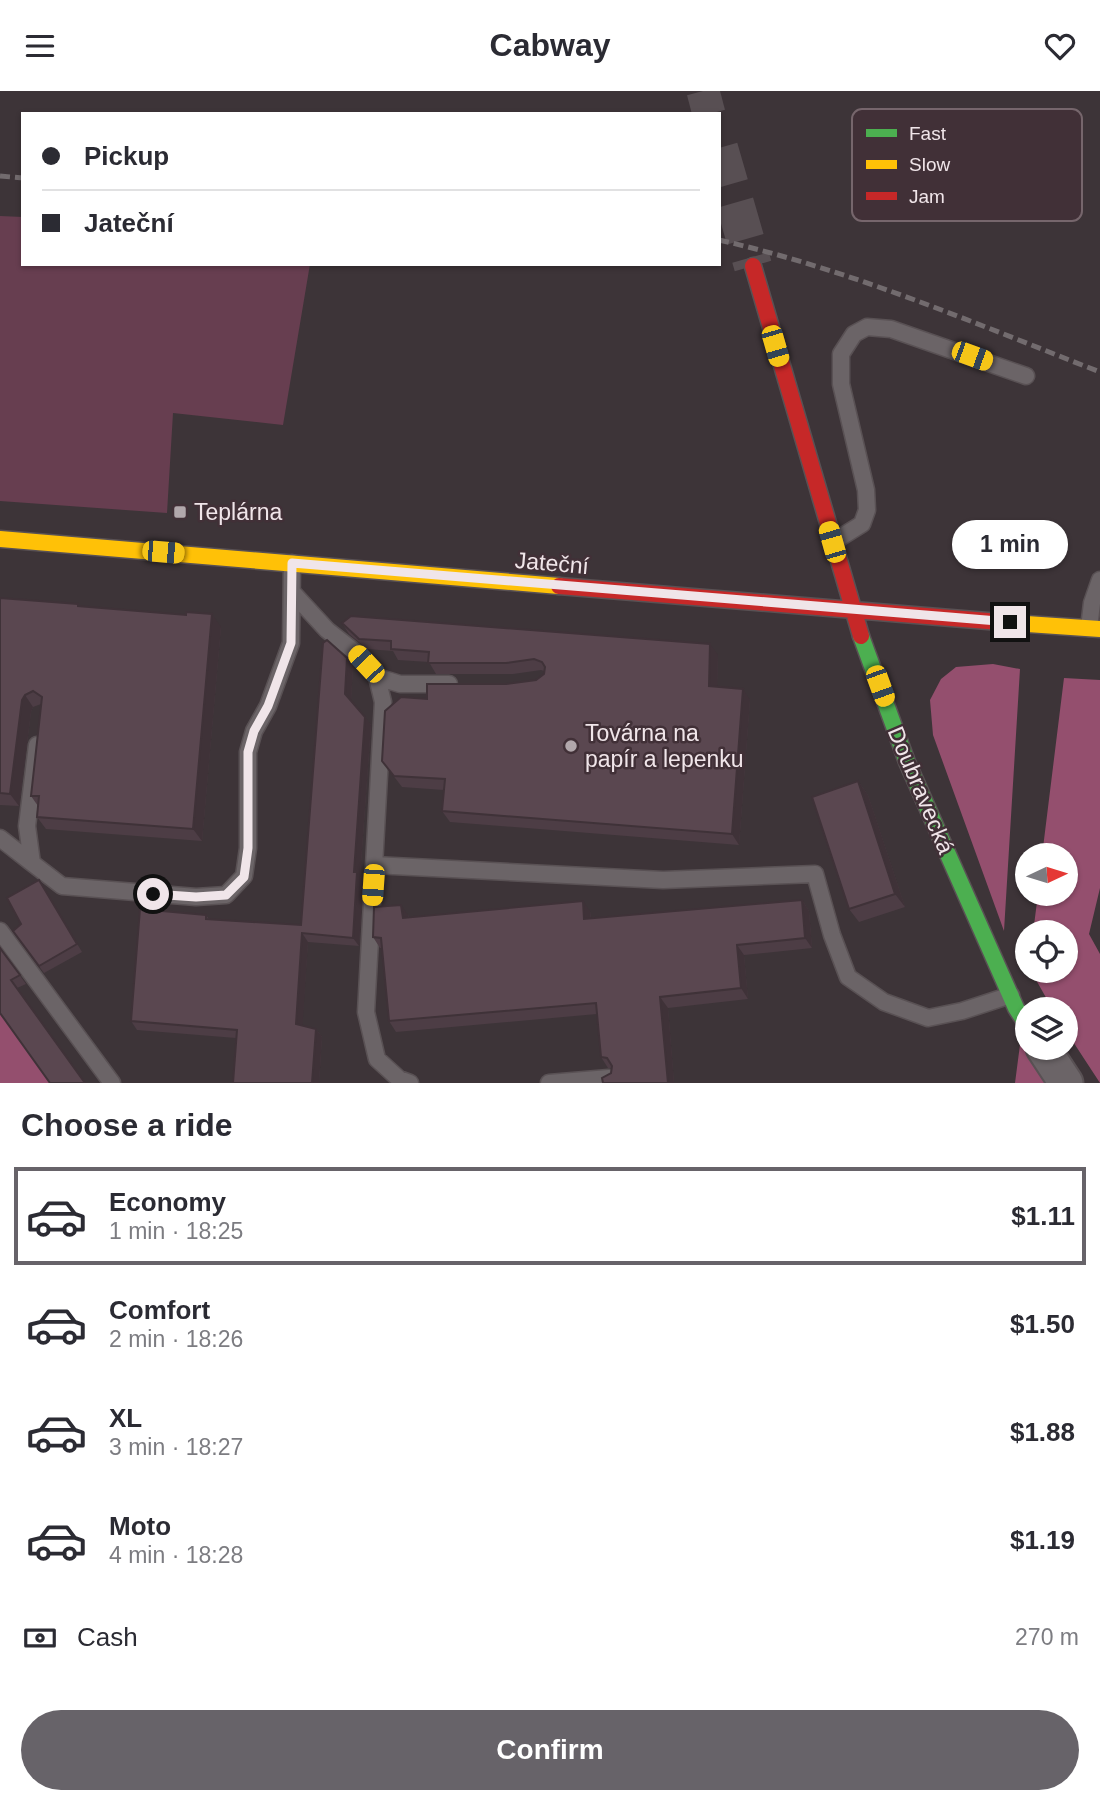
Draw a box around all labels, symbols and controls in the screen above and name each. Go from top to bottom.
icon: menu [21,27,59,65]
text: Cabway [490,27,610,63]
icon: heart [1041,27,1079,65]
legend [852,109,1082,221]
text: Fast [909,123,947,144]
text: Pickup [84,141,169,171]
text: Slow [909,154,950,175]
text: Jam [909,186,945,207]
text: Jateční [84,208,174,238]
car [760,323,791,369]
car [949,339,996,373]
place label: Teplárna [194,499,282,525]
marker: Teplárna [172,504,188,520]
car [817,519,848,565]
callout: 1 min [952,521,1068,569]
text: 1 min [980,531,1040,557]
car [142,540,185,564]
street label: Jateční [514,547,591,579]
route end [994,606,1026,638]
car [344,641,389,687]
car [863,663,898,709]
place label: Továrna na papír a lepenku [585,720,744,772]
street label: Doubravecká [883,723,960,858]
marker: Továrna na papír a lepenku [563,738,579,754]
north arrow [1015,843,1078,907]
map controls [1015,843,1078,1060]
car [362,863,385,907]
route start [137,878,169,910]
button: locate [1015,920,1078,983]
button: layers [1015,997,1078,1060]
text: Choose a ride [21,1107,233,1143]
icon: car [25,1185,88,1248]
text: Economy [109,1187,226,1217]
text: $1.11 [1011,1201,1075,1231]
text: 1 min · 18:25 [109,1218,243,1244]
icon: car [25,1293,88,1356]
text: Comfort [109,1295,210,1325]
text: $1.50 [1010,1309,1075,1339]
text: 2 min · 18:26 [109,1326,243,1352]
icon: car [25,1401,88,1464]
text: XL [109,1403,142,1433]
text: $1.88 [1010,1417,1075,1447]
text: 3 min · 18:27 [109,1434,243,1460]
icon: car [25,1509,88,1572]
text: Moto [109,1511,171,1541]
text: $1.19 [1010,1525,1075,1555]
text: 4 min · 18:28 [109,1542,243,1568]
icon: cash [21,1619,59,1657]
text: Cash [77,1622,138,1652]
text: 270 m [1015,1624,1079,1650]
button: Confirm [21,1710,1079,1790]

